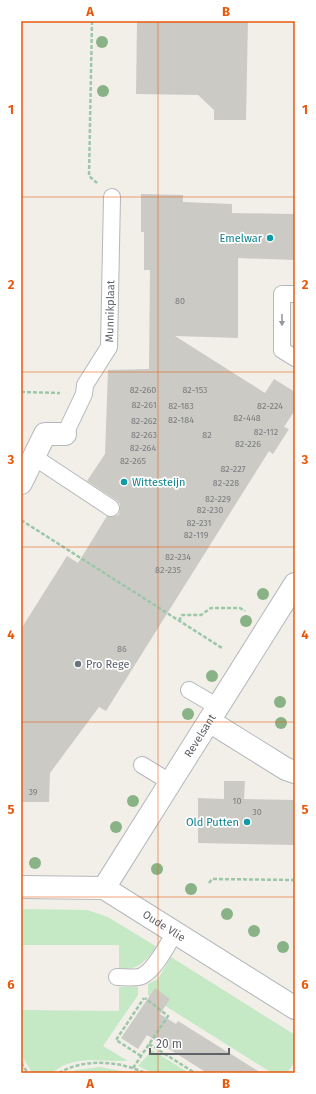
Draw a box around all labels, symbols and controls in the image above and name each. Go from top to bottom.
text: A [85,4,94,19]
text: B [222,4,230,19]
text: 1 [8,102,14,117]
text: 1 [302,102,308,117]
place label: Emelwar [220,232,263,245]
marker: Emelwar [265,233,275,243]
text: 2 [8,277,15,292]
text: 2 [302,277,309,292]
street label: Munnikplaat [103,280,117,343]
house number: 80 [175,296,185,306]
one-way arrow [279,314,285,327]
house number: 82-260 [130,385,156,395]
house number: 82-153 [182,385,208,395]
house number: 82-261 [131,400,157,410]
house number: 82-183 [168,401,194,411]
house number: 82-224 [257,401,283,411]
house number: 82-448 [233,413,261,423]
house number: 82-184 [168,415,194,425]
house number: 82-262 [131,416,157,426]
house number: 82-112 [254,427,278,437]
house number: 82-263 [131,430,157,440]
house number: 82 [202,430,212,440]
house number: 82-226 [235,439,261,449]
house number: 82-264 [130,443,156,453]
text: 3 [7,452,15,467]
text: 3 [301,452,309,467]
house number: 82-265 [120,456,147,466]
house number: 82-227 [220,464,246,474]
place label: Wittesteijn [132,476,186,489]
marker: Wittesteijn [119,477,129,487]
house number: 82-228 [213,478,239,488]
house number: 82-229 [205,494,231,504]
house number: 82-230 [197,505,223,515]
house number: 82-231 [187,518,211,528]
house number: 82-119 [184,530,209,540]
house number: 82-234 [165,552,191,562]
house number: 82-235 [155,565,181,575]
text: 4 [7,627,15,642]
text: 4 [301,627,309,642]
house number: 86 [117,644,127,654]
place label: Pro Rege [86,658,129,671]
marker: Pro Rege [73,659,83,669]
street label: Revelsant [182,712,219,760]
house number: 39 [28,787,38,797]
house number: 10 [233,796,241,806]
text: 5 [8,802,15,817]
text: 5 [302,802,309,817]
house number: 30 [252,807,262,817]
place label: Old Putten [186,816,239,829]
marker: Old Putten [242,817,252,827]
street label: Oude Vlie [140,908,188,944]
text: 6 [7,977,15,992]
text: 6 [301,977,309,992]
scale bar [150,1030,229,1056]
text: 20 m [156,1037,182,1051]
text: A [85,1076,94,1091]
text: B [222,1076,230,1091]

